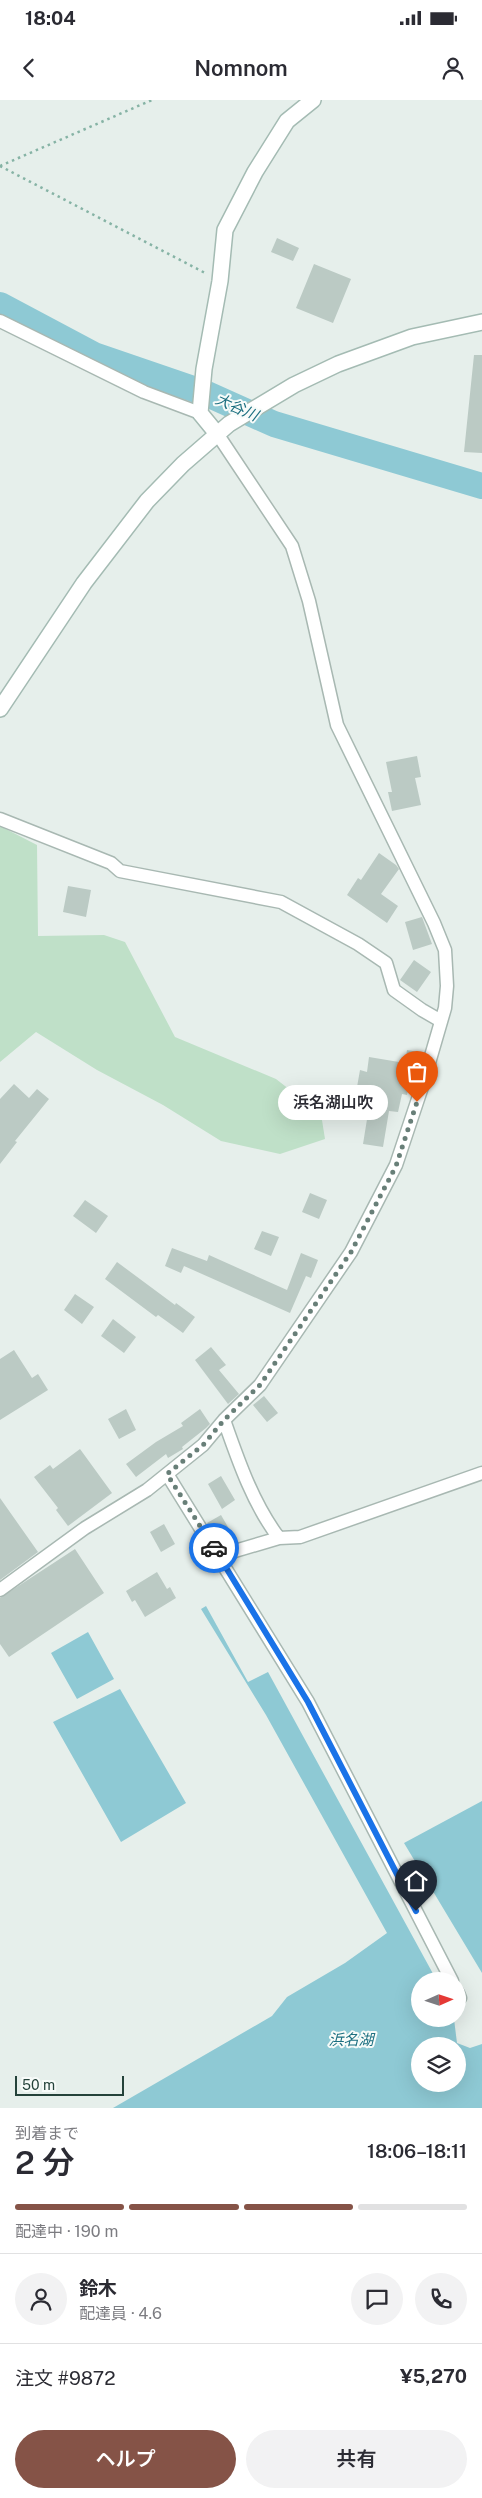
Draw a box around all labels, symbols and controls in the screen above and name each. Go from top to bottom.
text: 18:04 [25,7,76,29]
icon: back [15,54,43,82]
icon: person [439,54,467,82]
text: Nomnom [194,55,288,81]
water label: 大谷川 [213,390,263,425]
pin [396,1051,438,1102]
icon: bag [403,1058,431,1086]
callout: 浜名湖山吹 [277,1084,387,1120]
text: 浜名湖山吹 [293,1093,373,1112]
courier [189,1523,239,1573]
icon: car [200,1534,228,1562]
pin [395,1860,437,1911]
icon: home [402,1867,430,1895]
north arrow [411,1972,466,2028]
map controls [411,1972,466,2092]
water label: 浜名湖 [328,2031,375,2048]
button: layers [411,2037,466,2092]
scale bar [15,2073,124,2096]
text: 50 m [22,2077,55,2093]
text: 到着まで [15,2124,79,2143]
text: 18:06–18:11 [367,2140,467,2162]
text: 2 分 [15,2144,74,2181]
text: 配達中 · 190 m [15,2222,118,2241]
button: person [15,2273,67,2325]
button: chat [351,2273,403,2325]
button: phone [415,2273,467,2325]
text: 鈴木 [79,2277,117,2299]
text: 配達員 · 4.6 [79,2304,162,2323]
text: ¥5,270 [400,2365,467,2387]
text: 注文 #9872 [15,2367,116,2389]
button: ヘルプ [15,2430,236,2488]
button: 共有 [246,2430,467,2488]

